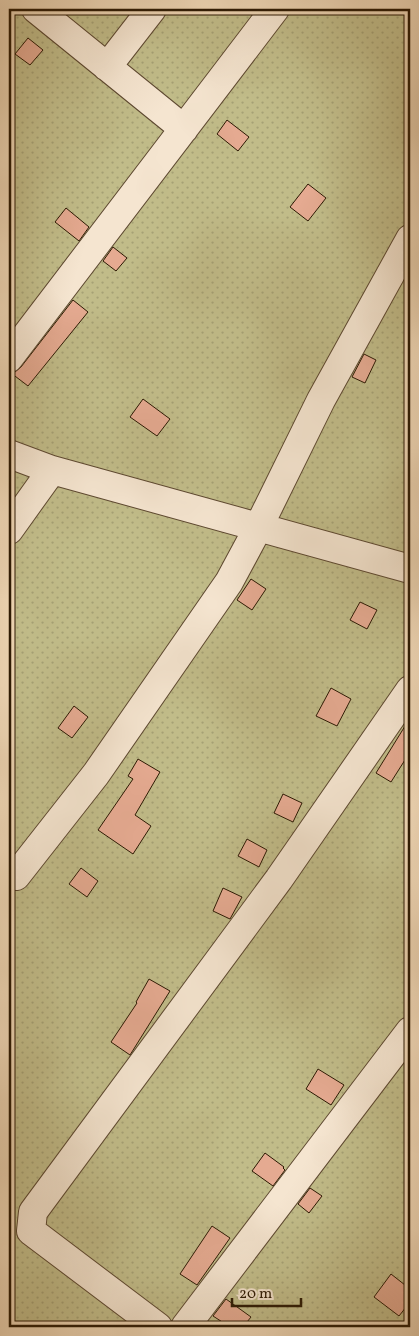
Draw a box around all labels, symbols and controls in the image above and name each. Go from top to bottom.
scale bar [232,1276,300,1308]
text: 20 m [239,1284,272,1305]

